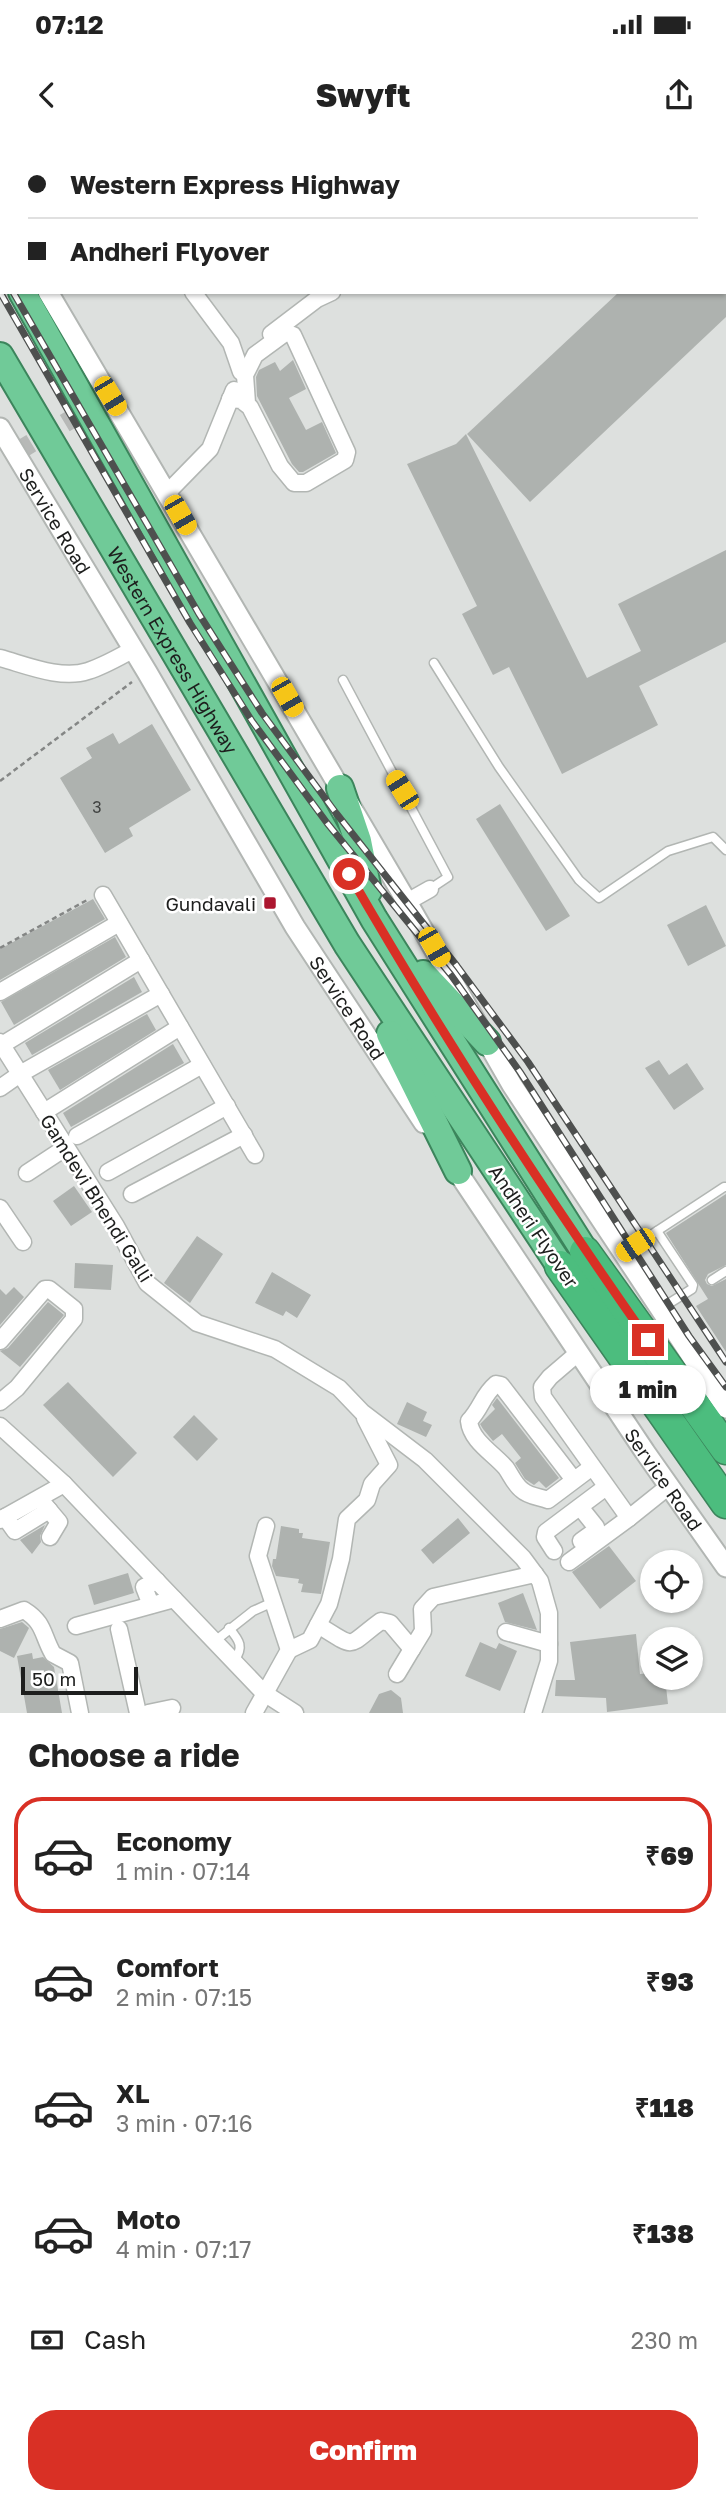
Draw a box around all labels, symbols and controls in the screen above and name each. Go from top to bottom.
text: 07:12 [35,9,104,40]
icon: back [28,76,66,114]
text: Swyft [316,76,410,114]
icon: share [660,76,698,114]
text: Western Express Highway [70,169,400,200]
text: Andheri Flyover [70,236,269,267]
car [91,373,130,419]
street label: Service Road [15,463,96,578]
car [161,492,200,538]
street label: Western Express Highway [103,542,244,758]
car [268,674,307,720]
car [382,767,423,813]
house number: 3 [92,797,102,817]
route start [333,858,365,890]
place label: Gundavali [165,892,256,915]
marker: Gundavali [262,895,278,911]
car [415,924,454,970]
street label: Service Road [305,951,390,1064]
street label: Gamdevi Bhendi Galli [36,1110,158,1286]
street label: Andheri Flyover [484,1160,584,1292]
car [612,1225,659,1265]
route end [632,1324,664,1356]
callout: 1 min [590,1364,706,1414]
text: 1 min [619,1375,677,1403]
street label: Service Road [621,1423,708,1535]
map controls [640,1550,703,1690]
button: locate [640,1550,703,1613]
button: layers [640,1627,703,1690]
scale bar [21,1664,138,1696]
text: 50 m [32,1667,76,1690]
text: Choose a ride [28,1736,240,1774]
icon: car [32,1824,95,1887]
text: Economy [116,1826,232,1857]
text: ₹69 [645,1840,694,1871]
text: 1 min · 07:14 [116,1857,251,1885]
icon: car [32,1950,95,2013]
text: Comfort [116,1952,219,1983]
text: ₹93 [646,1966,694,1997]
text: 2 min · 07:15 [116,1983,252,2011]
icon: car [32,2076,95,2139]
text: XL [116,2078,150,2109]
text: ₹118 [635,2092,694,2123]
text: 3 min · 07:16 [116,2109,253,2137]
icon: car [32,2202,95,2265]
text: Moto [116,2204,181,2235]
text: ₹138 [632,2218,694,2249]
text: 4 min · 07:17 [116,2235,252,2263]
icon: cash [28,2321,66,2359]
text: Cash [84,2324,146,2355]
text: 230 m [631,2326,698,2354]
button: Confirm [28,2410,698,2490]

